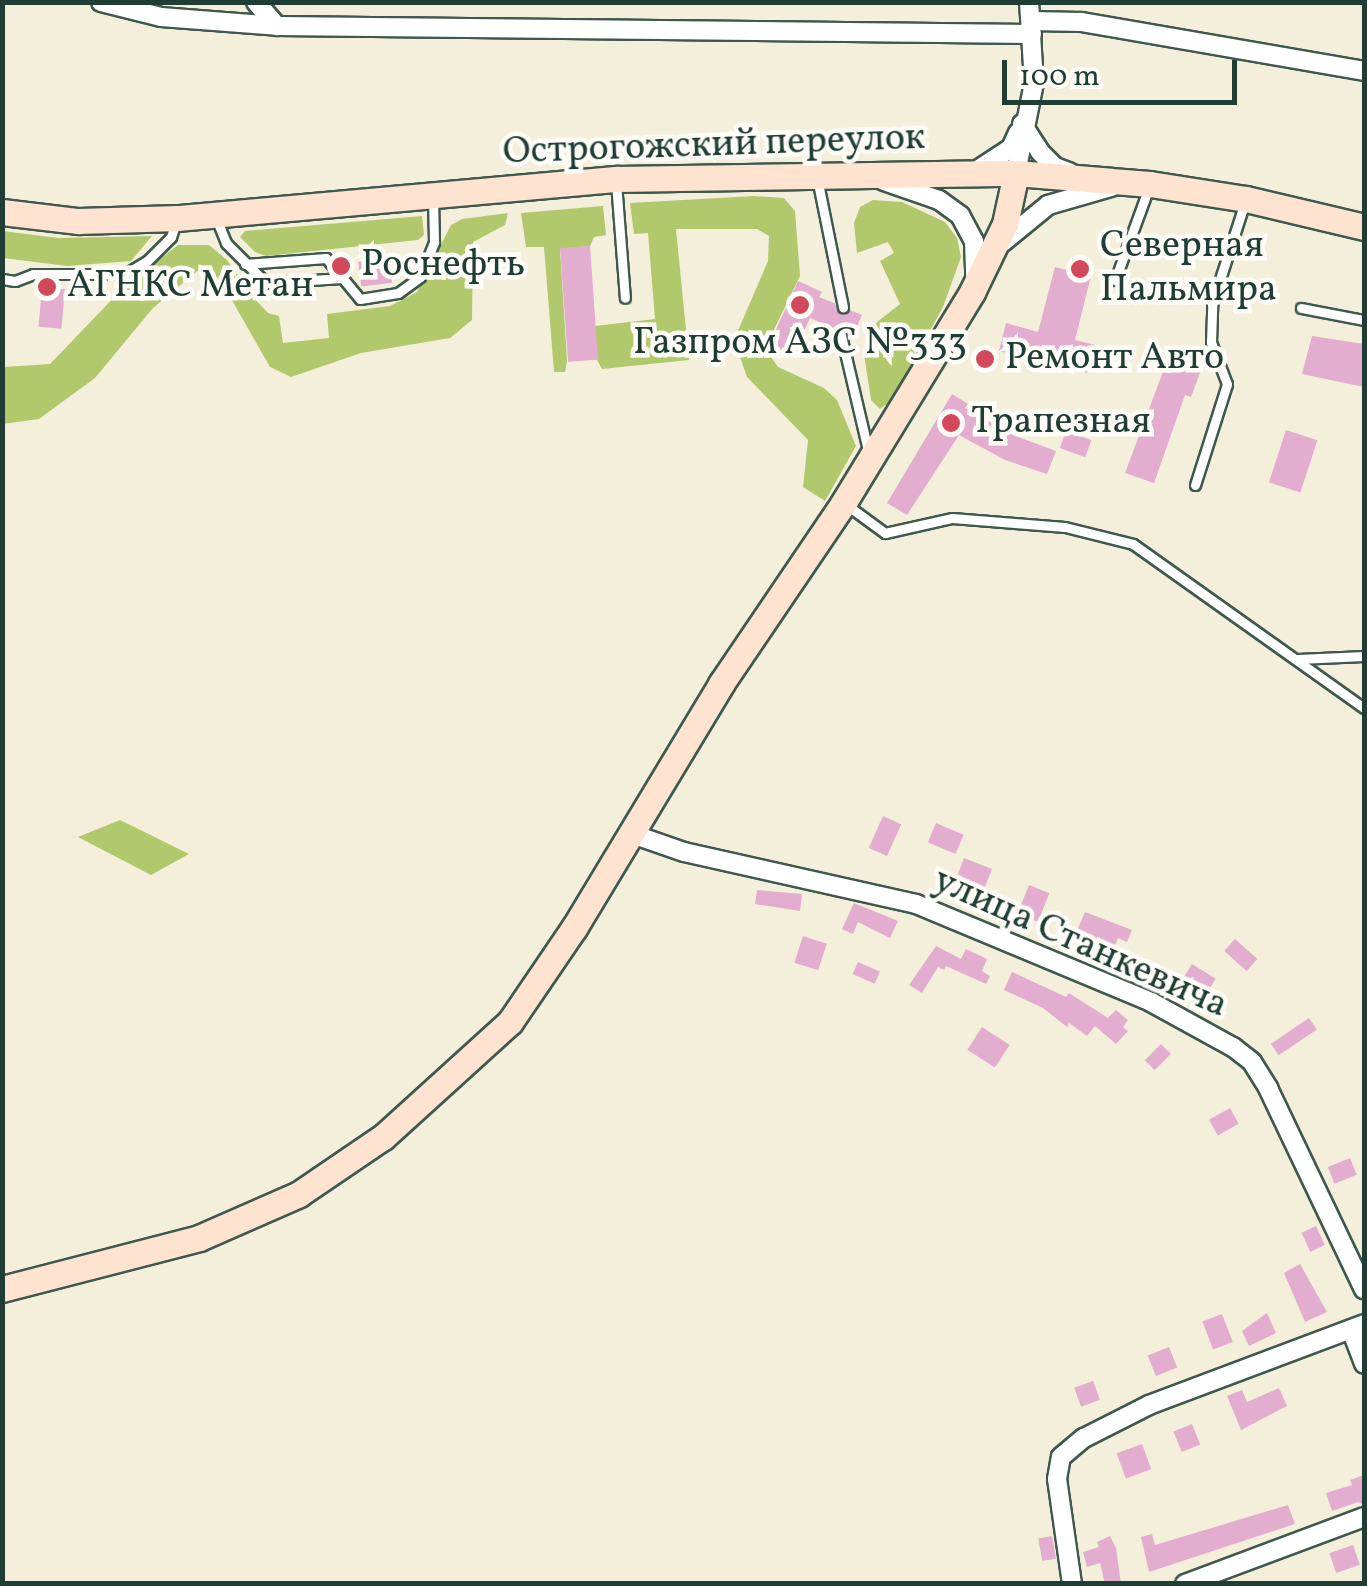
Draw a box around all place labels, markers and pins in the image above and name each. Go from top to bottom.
place label: Северная Пальмира [1100,224,1277,314]
place label: Роснефть [361,243,525,289]
marker: Роснефть [330,255,352,277]
marker: Северная Пальмира [1069,258,1091,280]
place label: АГНКС Метан [67,264,313,310]
marker: АГНКС Метан [36,276,58,298]
marker: Газпром АЗС №333 [789,294,811,316]
place label: Газпром АЗС №333 [633,321,967,367]
place label: Ремонт Авто [1005,336,1224,382]
marker: Ремонт Авто [974,348,996,370]
place label: Трапезная [971,400,1151,446]
marker: Трапезная [940,412,962,434]

